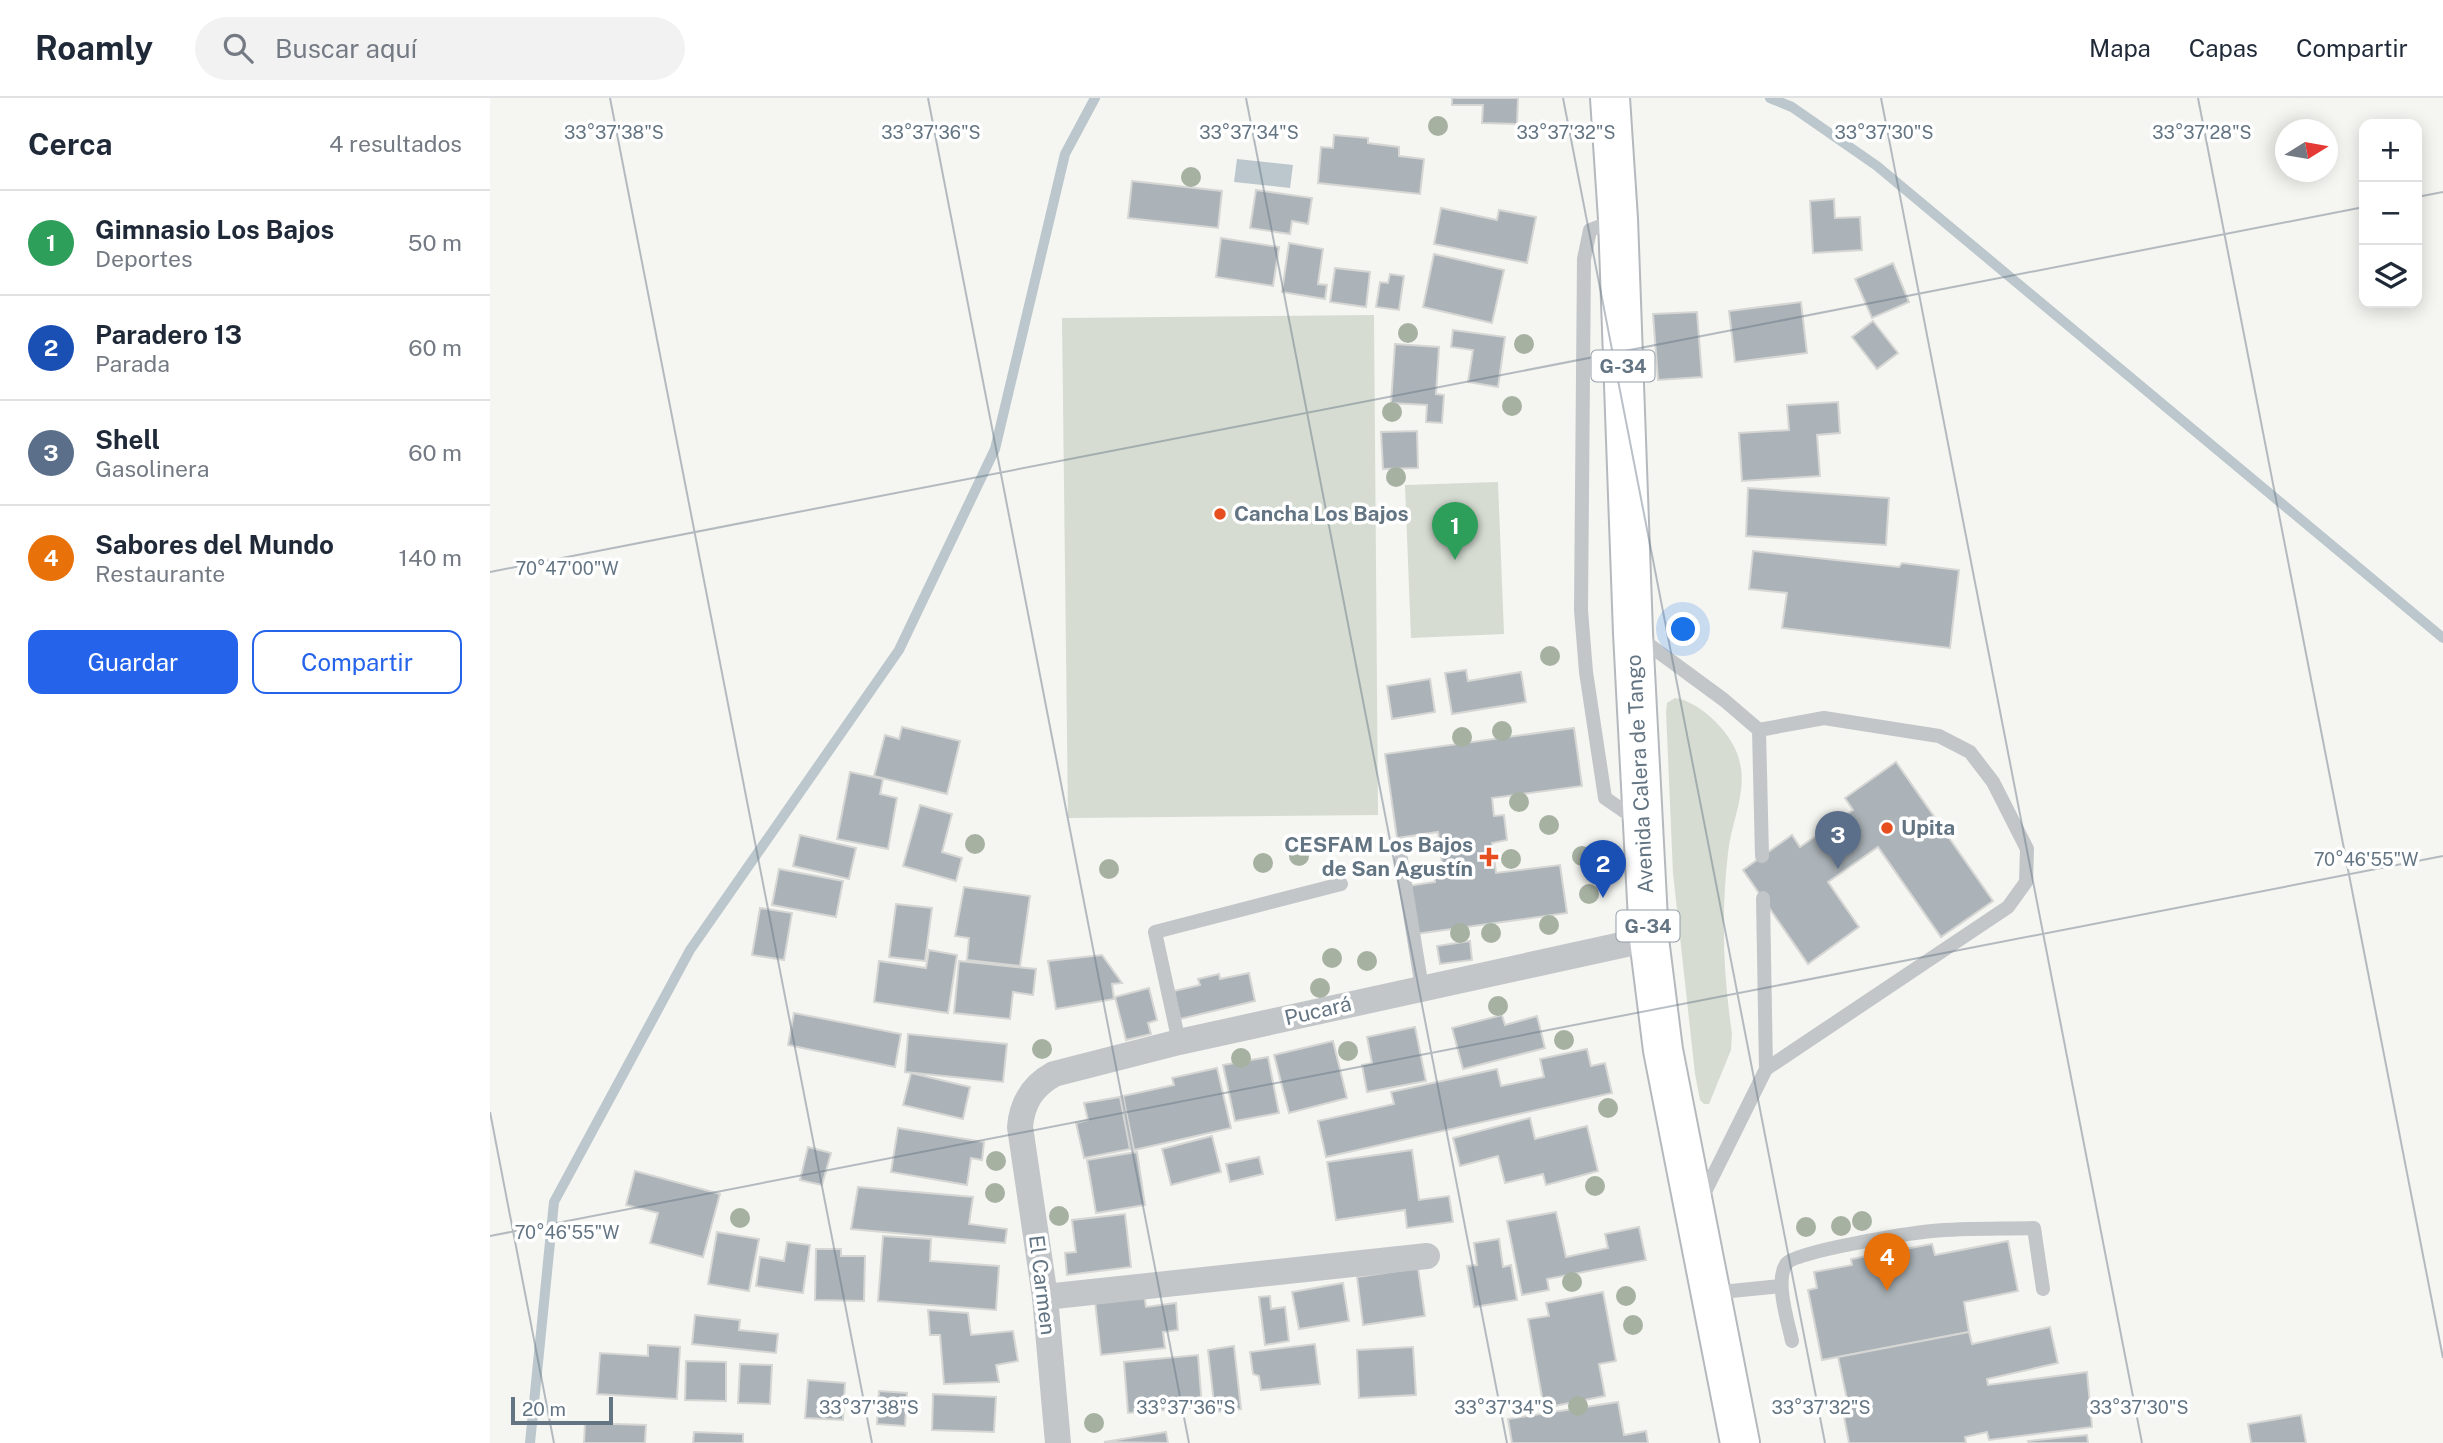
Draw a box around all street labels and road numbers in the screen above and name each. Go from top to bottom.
road number: G-34 [1592,350,1654,382]
street label: Avenida Calera de Tango [1621,654,1658,894]
road number: G-34 [1616,911,1680,942]
street label: Pucará [1282,991,1354,1030]
street label: El Carmen [1024,1234,1061,1336]

